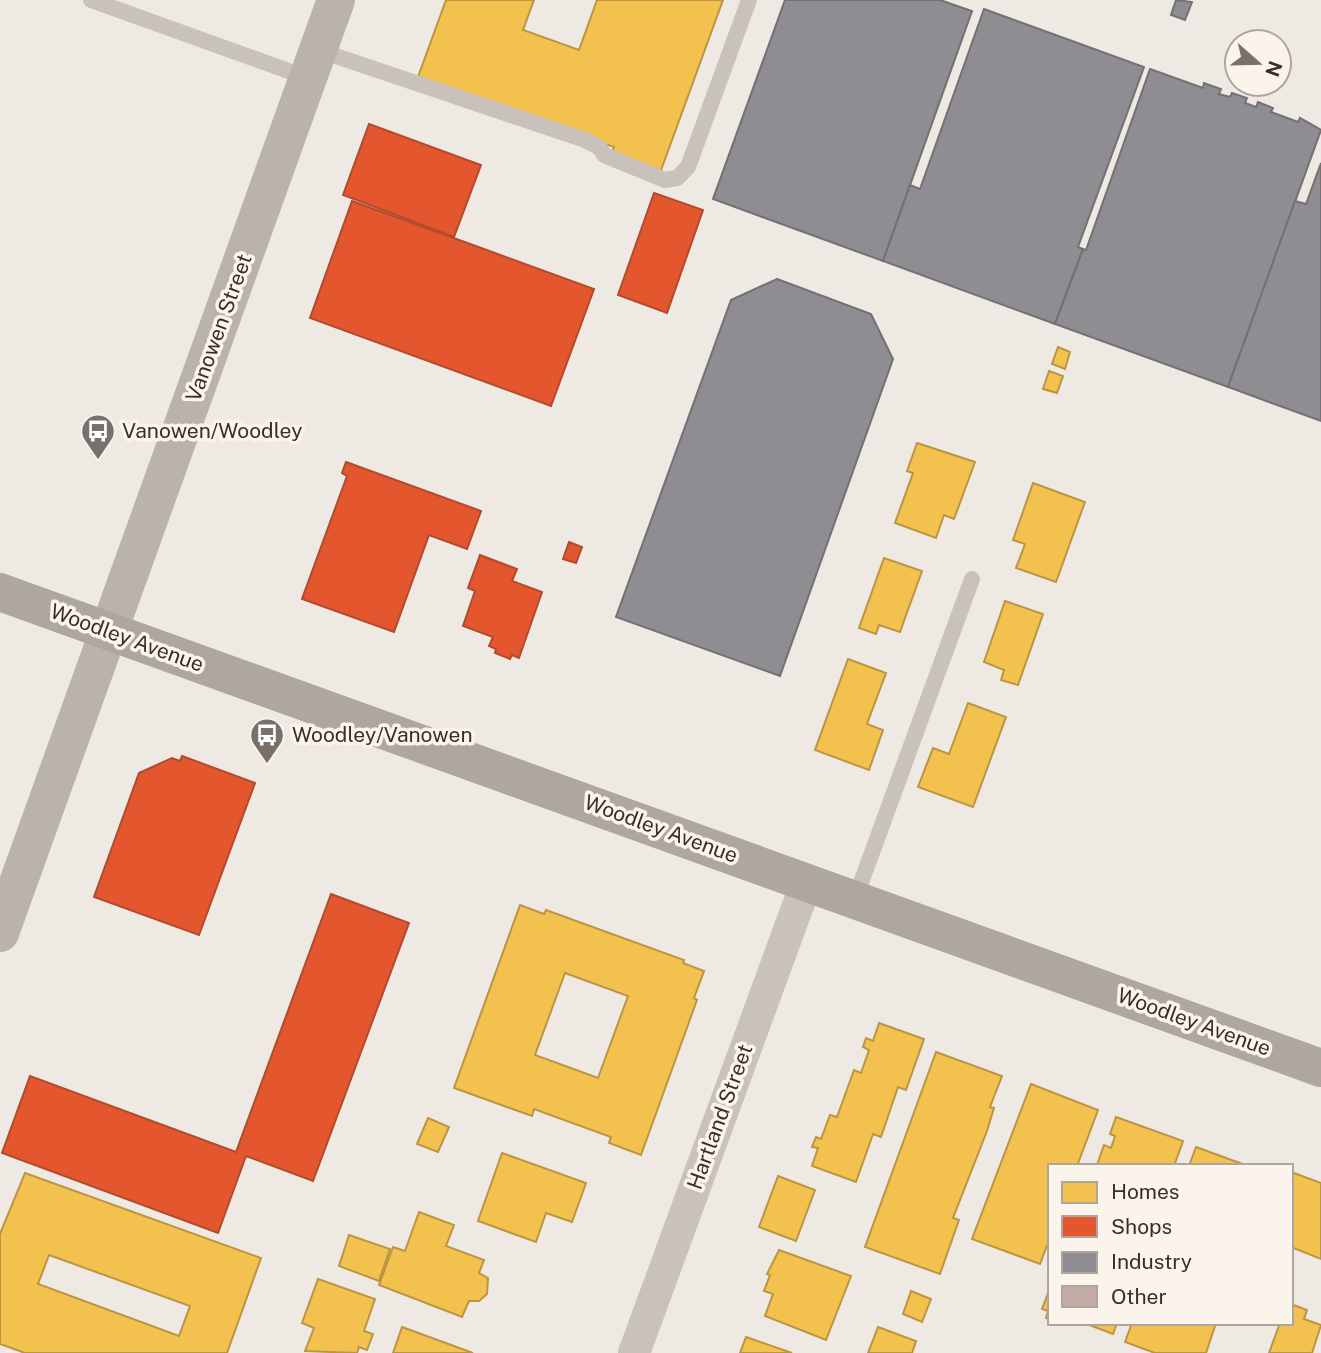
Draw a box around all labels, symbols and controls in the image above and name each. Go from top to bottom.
north arrow [1223,28,1293,98]
text: N [1261,58,1287,80]
street label: Vanowen Street [180,251,257,405]
bus stop icon: Vanowen/Woodley [79,412,117,461]
place label: Vanowen/Woodley [122,418,303,443]
street label: Woodley Avenue [47,598,207,677]
bus stop icon: Woodley/Vanowen [248,716,286,765]
place label: Woodley/Vanowen [292,722,473,747]
street label: Woodley Avenue [581,789,741,868]
street label: Woodley Avenue [1114,982,1274,1061]
street label: Hartland Street [682,1041,757,1193]
legend [1048,1164,1293,1325]
text: Homes [1111,1179,1179,1204]
text: Shops [1111,1214,1172,1239]
text: Industry [1111,1249,1192,1274]
text: Other [1111,1284,1167,1309]

